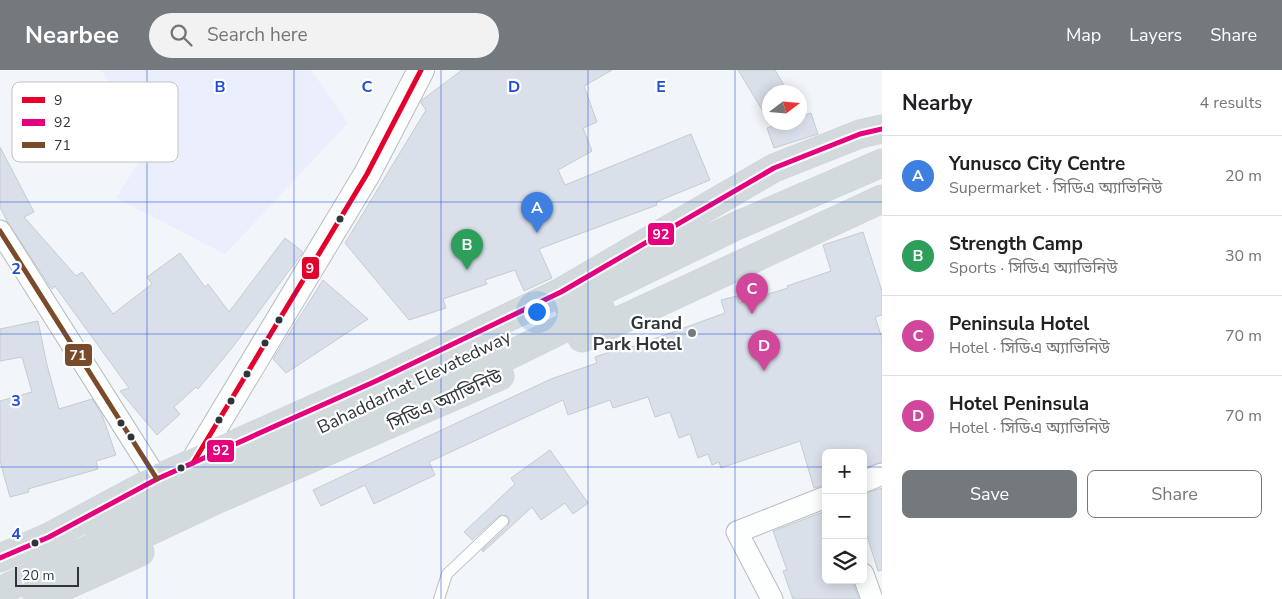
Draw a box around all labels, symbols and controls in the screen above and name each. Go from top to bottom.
search box [149,13,499,58]
text: Nearbee [25,19,119,51]
icon: search [167,21,195,49]
text: Search here [207,22,308,48]
text: Map [1066,23,1101,47]
text: Layers [1129,23,1182,47]
text: Share [1210,23,1257,47]
text: B [214,76,226,98]
text: C [362,76,373,98]
text: D [508,76,520,98]
text: E [656,76,666,98]
legend [12,82,178,162]
north arrow [762,85,807,130]
text: Nearby [902,89,972,117]
text: 9 [54,91,62,110]
text: 4 results [1200,92,1262,114]
text: 92 [54,113,71,132]
text: 71 [54,136,71,155]
text: Yunusco City Centre [949,151,1125,177]
text: A [912,165,924,187]
text: 20 m [1225,165,1262,187]
text: Supermarket · সিডিএ অ্যাভিনিউ [949,177,1162,199]
pin: A [521,192,553,233]
unlabelled marker [335,214,345,224]
line badge: 92 [647,222,675,246]
text: 92 [653,225,669,244]
pin: B [451,229,483,270]
text: Strength Camp [949,231,1083,257]
text: B [912,245,924,267]
text: 30 m [1225,245,1262,267]
line badge: 9 [301,256,320,280]
text: Sports · সিডিএ অ্যাভিনিউ [949,257,1118,279]
text: 2 [11,258,21,280]
text: 9 [306,259,314,278]
pin: C [736,273,768,314]
your location [524,299,550,325]
place label: Grand Park Hotel [593,311,682,356]
text: Peninsula Hotel [949,311,1089,337]
unlabelled marker [274,315,284,325]
street label: Bahaddarhat Elevatedway [313,324,516,439]
text: C [913,325,923,347]
text: 70 m [1225,325,1262,347]
marker: Grand Park Hotel [686,327,698,339]
pin: D [748,330,780,371]
text: Hotel · সিডিএ অ্যাভিনিউ [949,337,1110,359]
unlabelled marker [260,338,270,348]
line badge: 71 [64,343,93,367]
text: 71 [70,346,86,365]
street label: সিডিএ অ্যাভিনিউ [383,364,506,436]
unlabelled marker [242,369,252,379]
text: 3 [11,390,21,412]
text: Hotel Peninsula [949,391,1089,417]
unlabelled marker [226,396,236,406]
text: D [912,405,924,427]
text: 70 m [1225,405,1262,427]
unlabelled marker [214,415,224,425]
text: Hotel · সিডিএ অ্যাভিনিউ [949,417,1110,439]
unlabelled marker [116,418,126,428]
unlabelled marker [126,432,136,442]
line badge: 92 [206,439,235,463]
text: 92 [213,441,229,460]
map controls [822,449,867,584]
button: + [822,449,867,494]
unlabelled marker [176,463,186,473]
button: Save [902,470,1077,518]
button: Share [1087,470,1262,518]
button: − [822,494,867,539]
text: 4 [11,523,21,545]
unlabelled marker [30,538,40,548]
button: layers [822,539,867,584]
scale bar [15,564,79,587]
text: 20 m [22,566,54,585]

